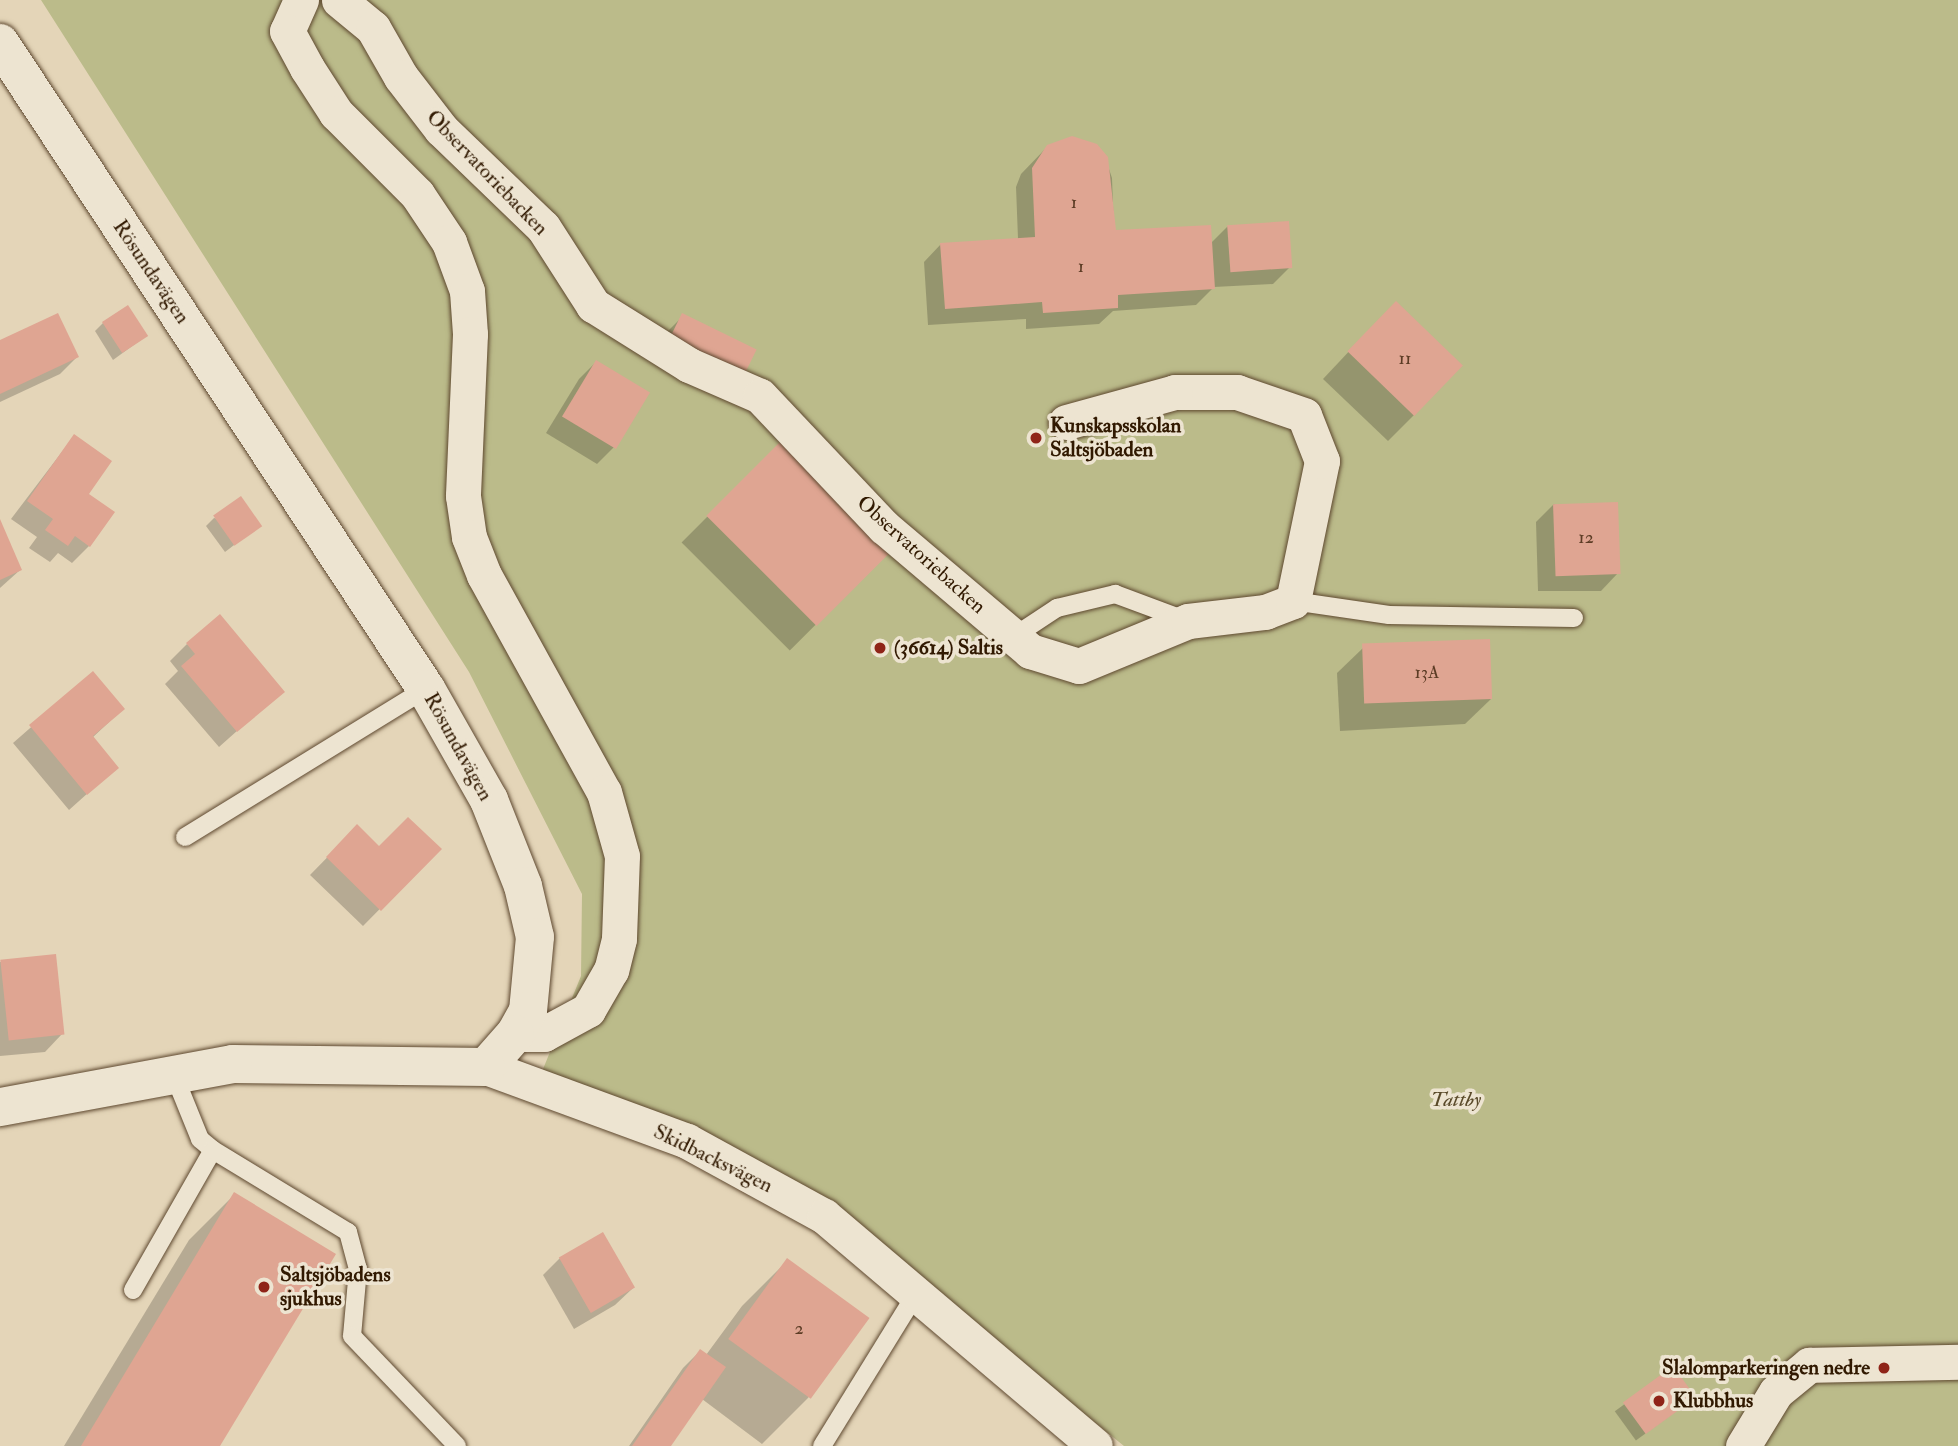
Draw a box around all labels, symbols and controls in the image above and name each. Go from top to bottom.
street label: Observatoriebacken [421,105,553,241]
house number: 1 [1071,192,1077,214]
street label: Rösundavägen [107,215,195,329]
house number: 1 [1078,256,1084,278]
house number: 11 [1399,348,1411,370]
place label: Kunskapsskolan Saltsjöbaden [1050,413,1181,463]
marker: Kunskapsskolan Saltsjöbaden [1028,430,1044,446]
street label: Observatoriebacken [851,491,991,619]
house number: 12 [1578,527,1594,549]
place label: (36614) Saltis [894,635,1003,661]
marker: (36614) Saltis [872,640,888,656]
house number: 13A [1415,662,1439,684]
street label: Rösundavägen [418,688,498,806]
park label: Tattby [1431,1087,1481,1113]
street label: Skidbacksvägen [649,1119,777,1199]
place label: Saltsjöbadens sjukhus [280,1262,391,1312]
marker: Saltsjöbadens sjukhus [254,1277,274,1297]
house number: 2 [794,1318,804,1340]
place label: Slalomparkeringen nedre [1662,1355,1870,1381]
marker: Slalomparkeringen nedre [1876,1360,1892,1376]
place label: Klubbhus [1673,1388,1753,1414]
marker: Klubbhus [1651,1393,1667,1409]

